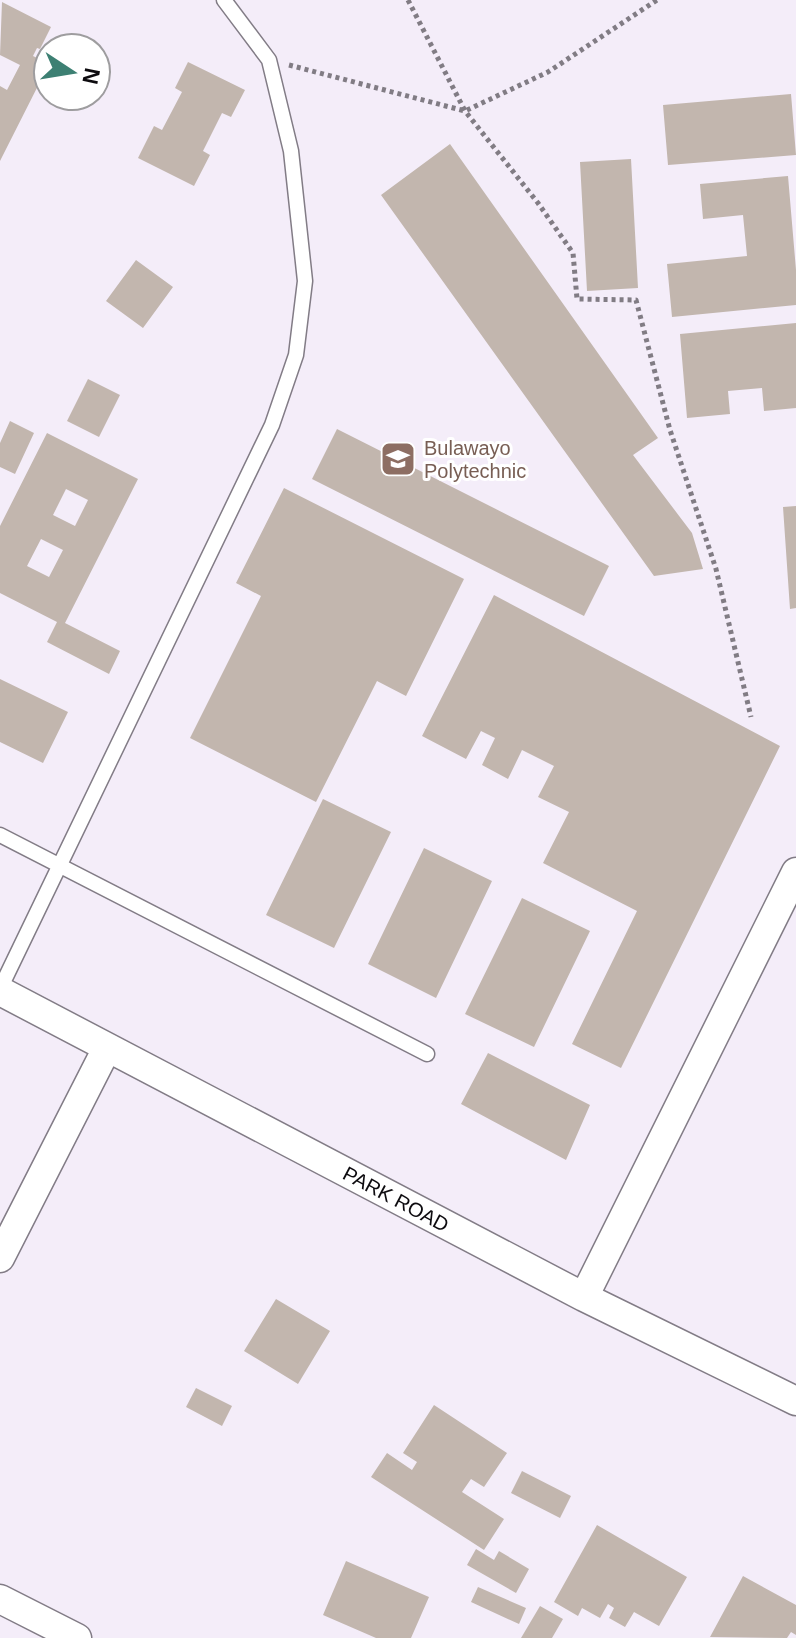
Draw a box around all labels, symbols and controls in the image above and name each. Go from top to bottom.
north arrow [32,32,112,112]
text: N [77,66,105,86]
place label: Bulawayo Polytechnic [424,437,526,482]
school or university icon: Bulawayo Polytechnic [379,440,417,478]
street label: PARK ROAD [339,1162,453,1236]

